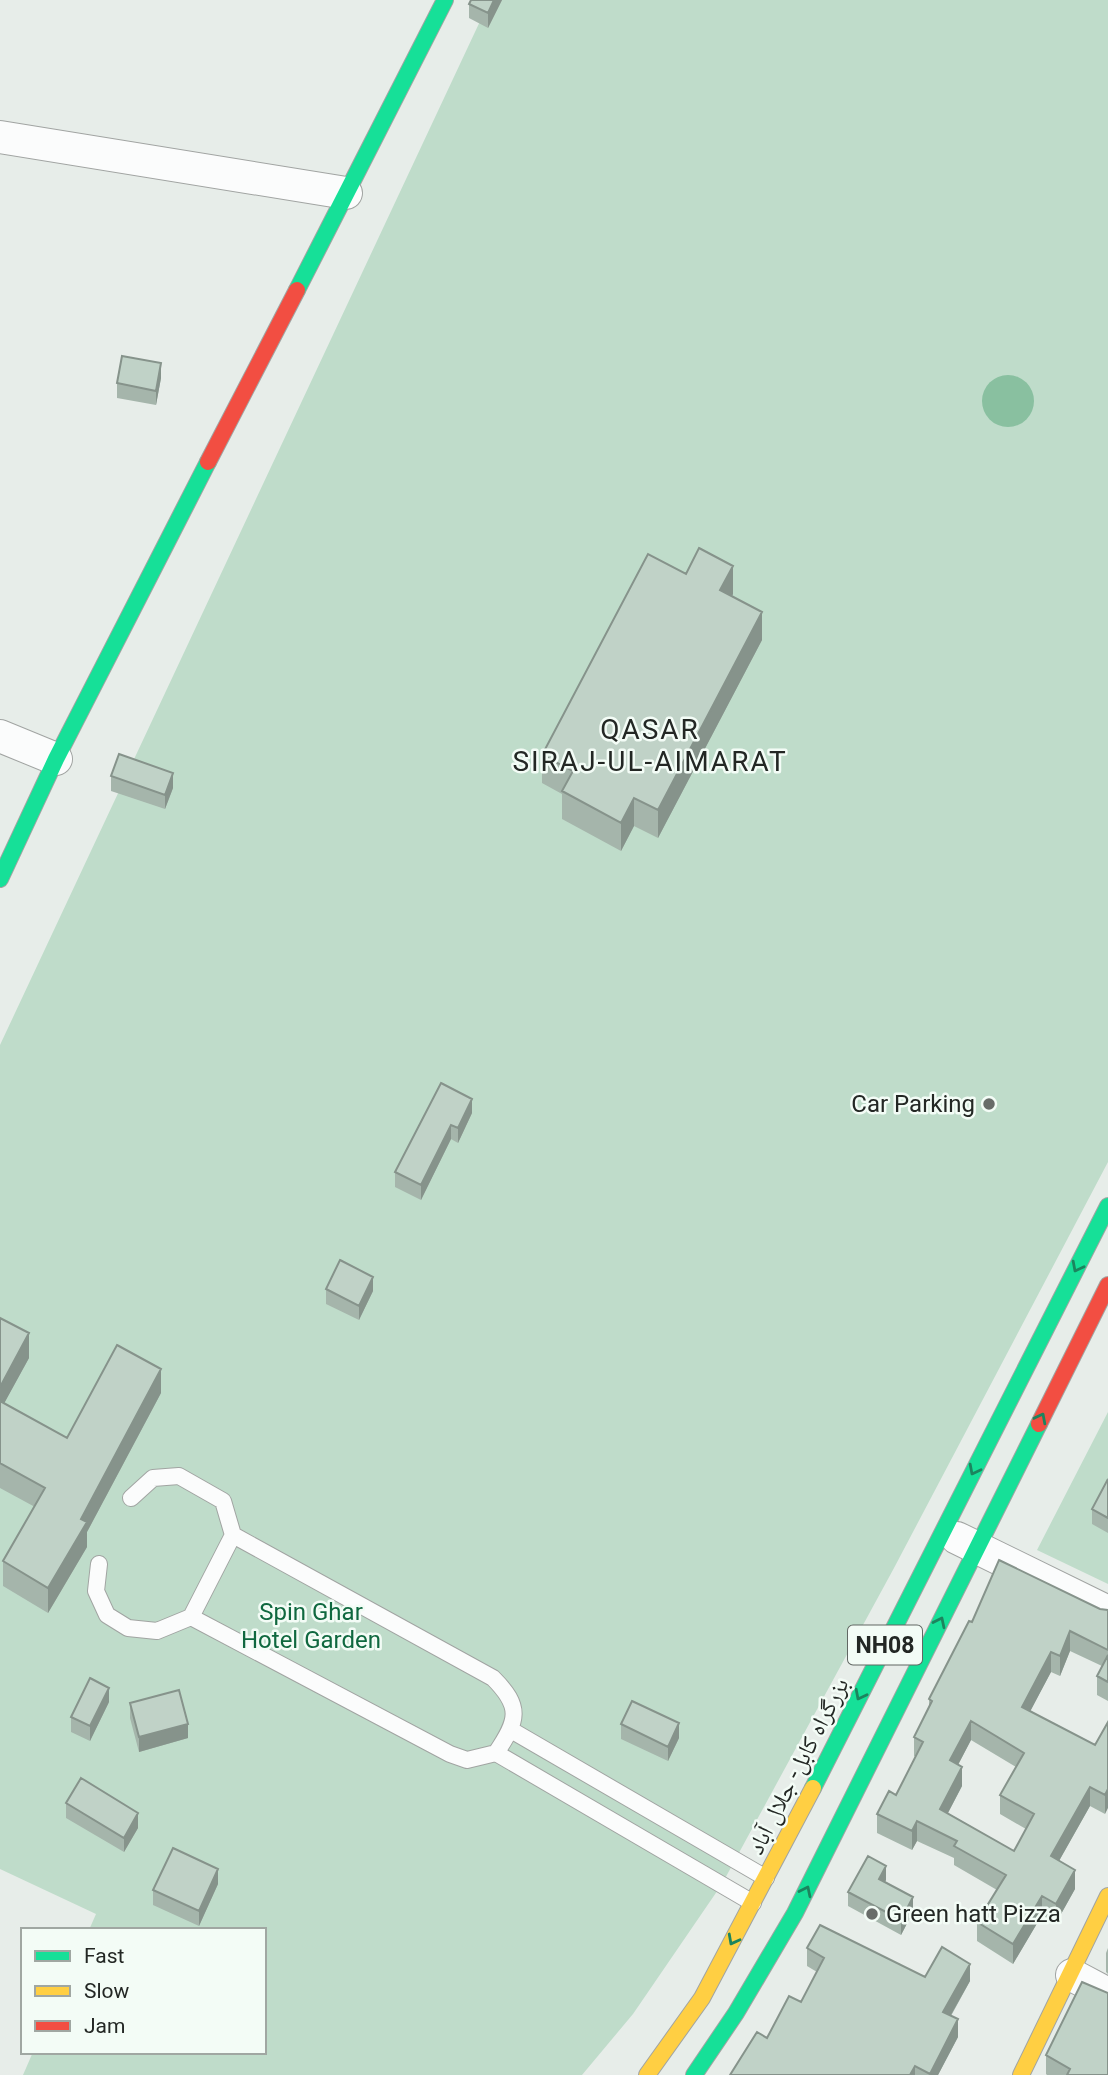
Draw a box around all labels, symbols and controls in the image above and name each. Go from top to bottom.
district label: QASAR SIRAJ-UL-AIMARAT [512,713,788,778]
place label: Car Parking [851,1090,975,1118]
marker: Car Parking [981,1096,997,1112]
one-way arrow [1072,1260,1086,1272]
one-way arrow [1033,1413,1047,1425]
one-way arrow [969,1463,983,1475]
park label: Spin Ghar Hotel Garden [241,1598,381,1654]
one-way arrow [931,1616,945,1629]
road number: NH08 [848,1626,922,1664]
street label: بزرگراه کابل- جلال آباد [741,1673,855,1859]
one-way arrow [855,1688,869,1700]
one-way arrow [797,1886,811,1898]
place label: Green hatt Pizza [886,1900,1061,1928]
marker: Green hatt Pizza [864,1906,880,1922]
legend [21,1928,266,2054]
one-way arrow [728,1933,741,1945]
text: Fast [84,1944,125,1968]
text: Slow [84,1979,130,2003]
text: Jam [84,2014,125,2038]

